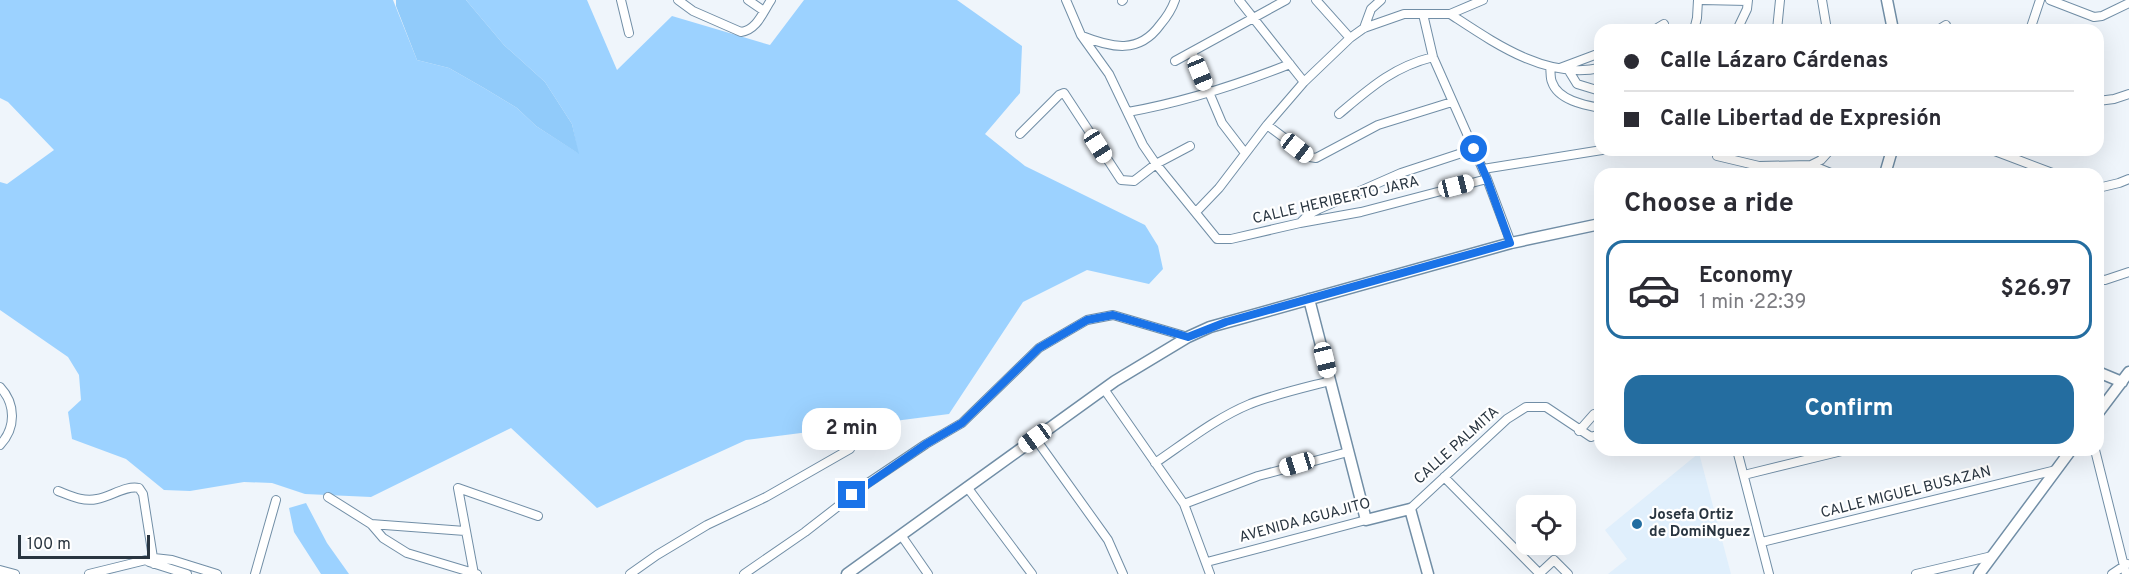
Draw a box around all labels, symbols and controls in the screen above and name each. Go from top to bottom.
text: Calle Lázaro Cárdenas [1660,48,1889,75]
car [1185,53,1215,93]
text: Calle Libertad de Expresión [1660,106,1942,133]
car [1081,126,1115,166]
car [1277,130,1317,166]
route start [1460,135,1487,162]
street label: CALLE HERIBERTO JARA [1251,173,1421,229]
car [1436,173,1476,199]
text: Choose a ride [1624,187,1794,221]
icon: car [1627,263,1681,317]
text: Economy [1699,263,1793,290]
text: $26.97 [2000,276,2071,303]
text: 1 min · 22:39 [1699,290,1806,316]
car [1312,340,1338,380]
button: Confirm [1624,375,2074,444]
street label: CALLE PALMITA [1410,403,1504,489]
callout: 2 min [802,408,902,450]
text: 2 min [825,416,878,442]
car [1015,420,1055,456]
car [1277,450,1317,478]
street label: CALLE MIGUEL BUSAZAN [1819,463,1993,523]
route end [838,481,865,508]
street label: AVENIDA AGUAJITO [1237,494,1373,548]
map controls [1516,495,1576,555]
button: locate [1516,495,1576,555]
place label: Josefa Ortiz de DomiNguez [1649,506,1750,542]
marker: Josefa Ortiz de DomiNguez [1630,517,1644,531]
scale bar [18,532,150,560]
text: 100 m [27,535,71,555]

